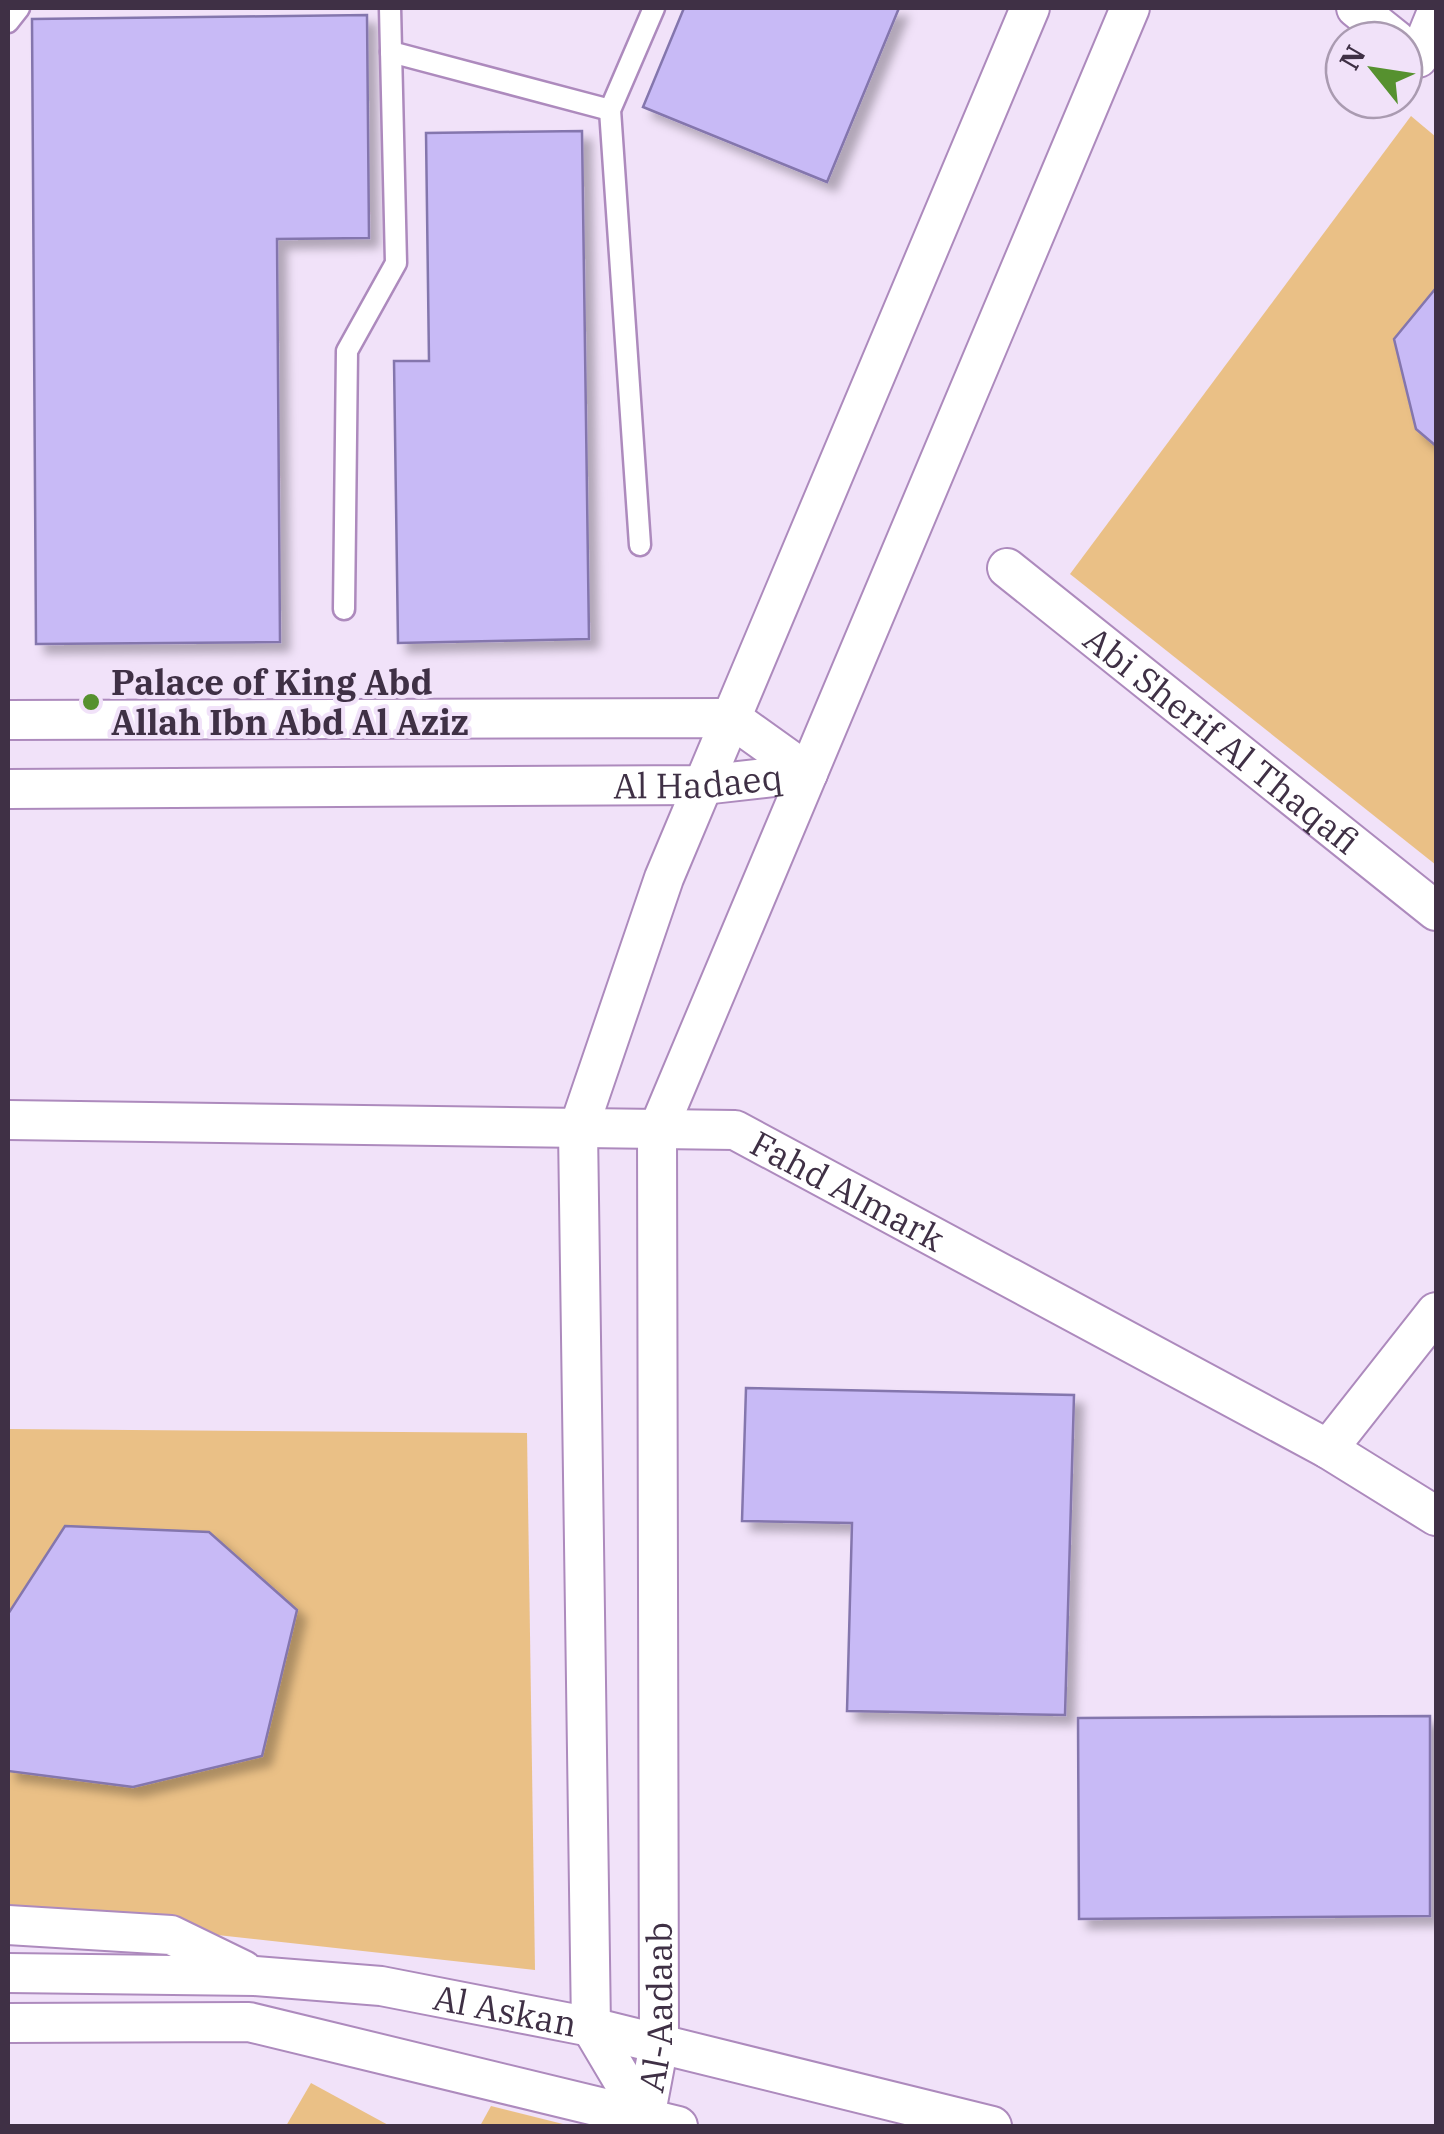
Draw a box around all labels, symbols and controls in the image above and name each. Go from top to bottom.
north arrow [1324,20,1424,120]
text: N [1330,38,1373,76]
street label: Abi Sherif Al Thaqafi [1075,616,1369,864]
place label: Palace of King Abd Allah Ibn Abd Al Aziz [111,659,469,745]
marker: Palace of King Abd Allah Ibn Abd Al Aziz [80,691,102,713]
street label: Al Hadaeq [613,753,785,809]
street label: Fahd Almark [743,1120,953,1262]
street label: Al-Aadaab [627,1922,682,2096]
street label: Al Askan [429,1974,581,2047]

